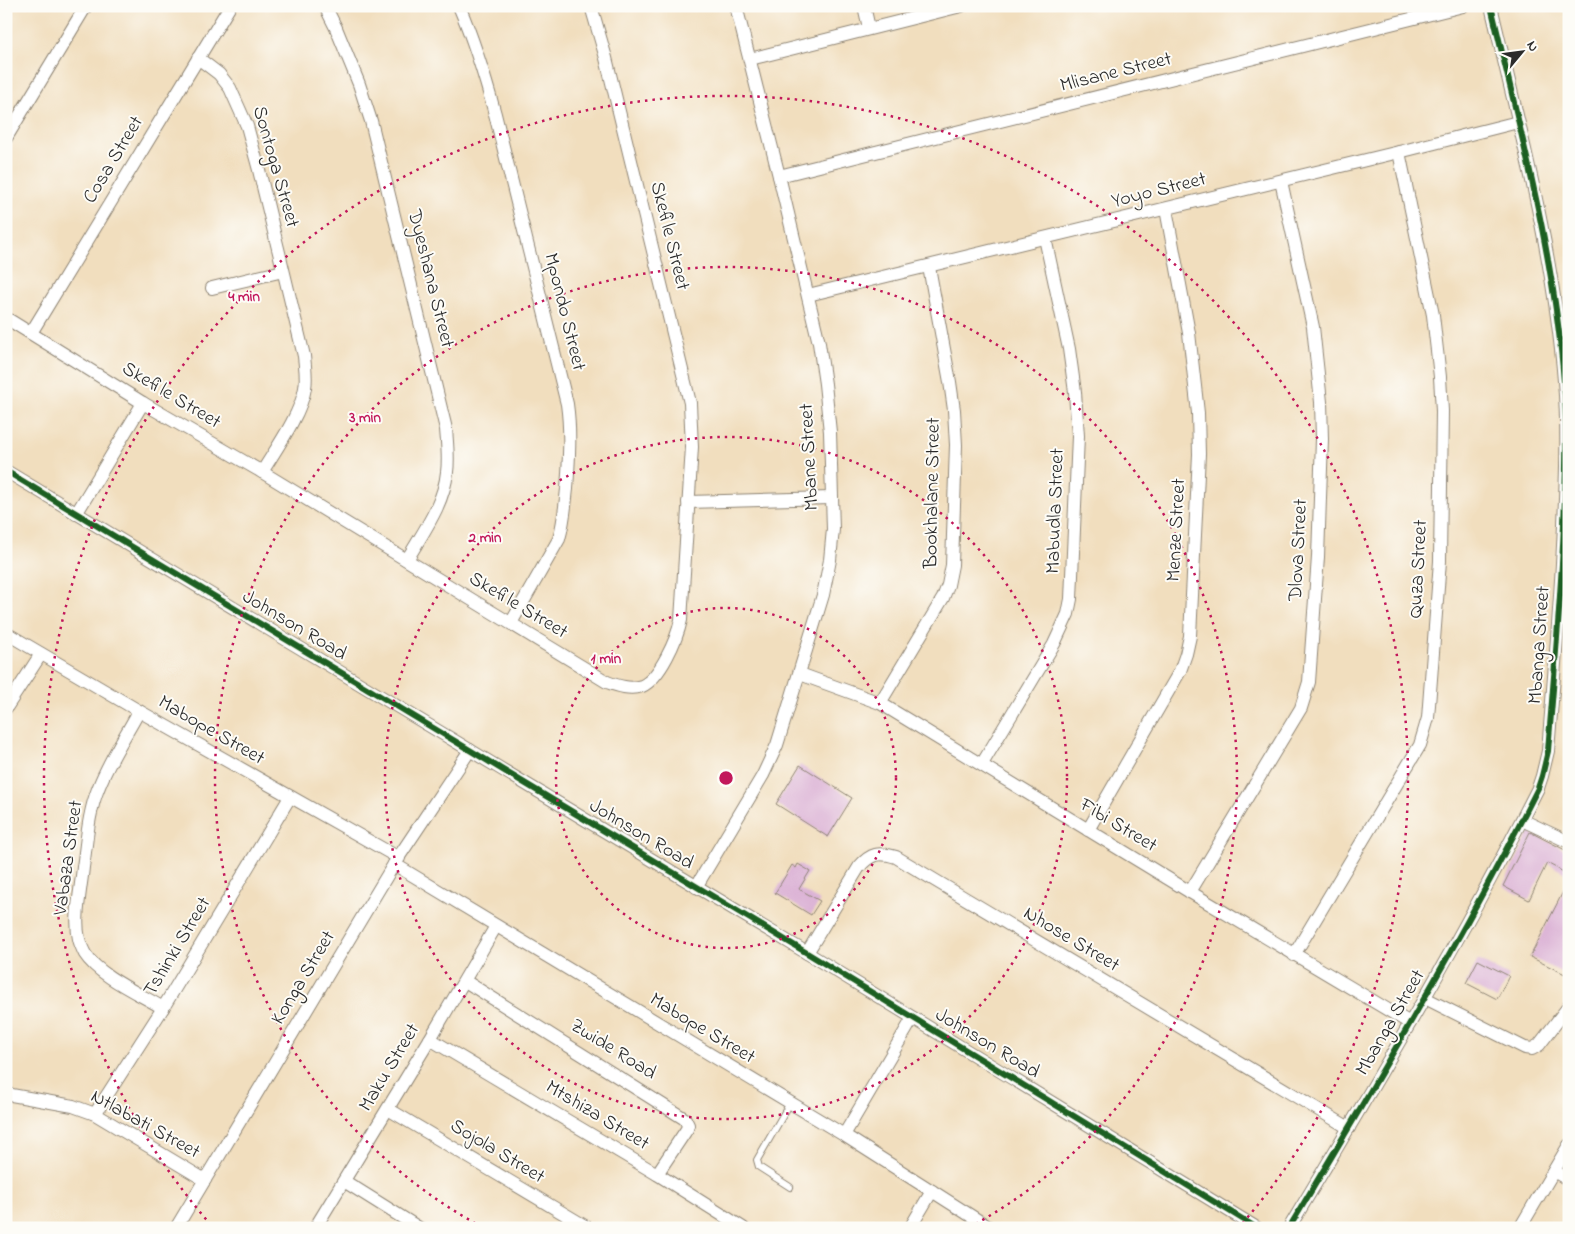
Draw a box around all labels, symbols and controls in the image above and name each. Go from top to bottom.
north arrow [1498,28,1548,78]
text: N [1521,37,1544,56]
street label: Mlisane Street [1057,45,1175,101]
street label: Sontoga Street [243,103,306,232]
street label: Cosa Street [76,110,152,209]
street label: Yoyo Street [1109,165,1210,217]
street label: Skefile Street [641,179,697,294]
street label: Dyeshana Street [399,206,461,351]
street label: Mpondo Street [535,250,593,374]
text: 4 min [227,286,260,308]
street label: Skefile Street [116,355,226,437]
street label: Mbane Street [793,402,827,512]
text: 3 min [348,407,381,429]
street label: Bookhalane Street [917,417,949,570]
street label: Mabudla Street [1039,447,1073,574]
street label: Menze Street [1160,477,1194,583]
street label: Dlova Street [1282,498,1316,603]
street label: Quza Street [1402,519,1436,619]
text: 2 min [468,527,502,549]
street label: Skefile Street [463,565,573,647]
street label: Johnson Road [236,583,352,669]
street label: Mbanga Street [1521,585,1560,705]
text: 1 min [591,648,622,670]
street label: Mabope Street [152,689,270,773]
centre of rings [717,769,735,787]
street label: Fibi Street [1073,791,1163,861]
street label: Johnson Road [583,792,699,878]
street label: Vabaza Street [46,798,91,919]
street label: Tshinki Street [137,892,219,1002]
street label: Nhose Street [1017,900,1125,980]
street label: Konga Street [264,925,345,1031]
street label: Mbanga Street [1349,964,1434,1082]
street label: Mabope Street [643,986,761,1072]
street label: Johnson Road [929,1001,1045,1087]
street label: Zwide Road [564,1012,662,1088]
street label: Maku Street [352,1018,428,1118]
street label: Mtshiza Street [540,1074,655,1159]
street label: Ntlabati Street [85,1083,205,1167]
street label: Sojola Street [444,1112,550,1192]

